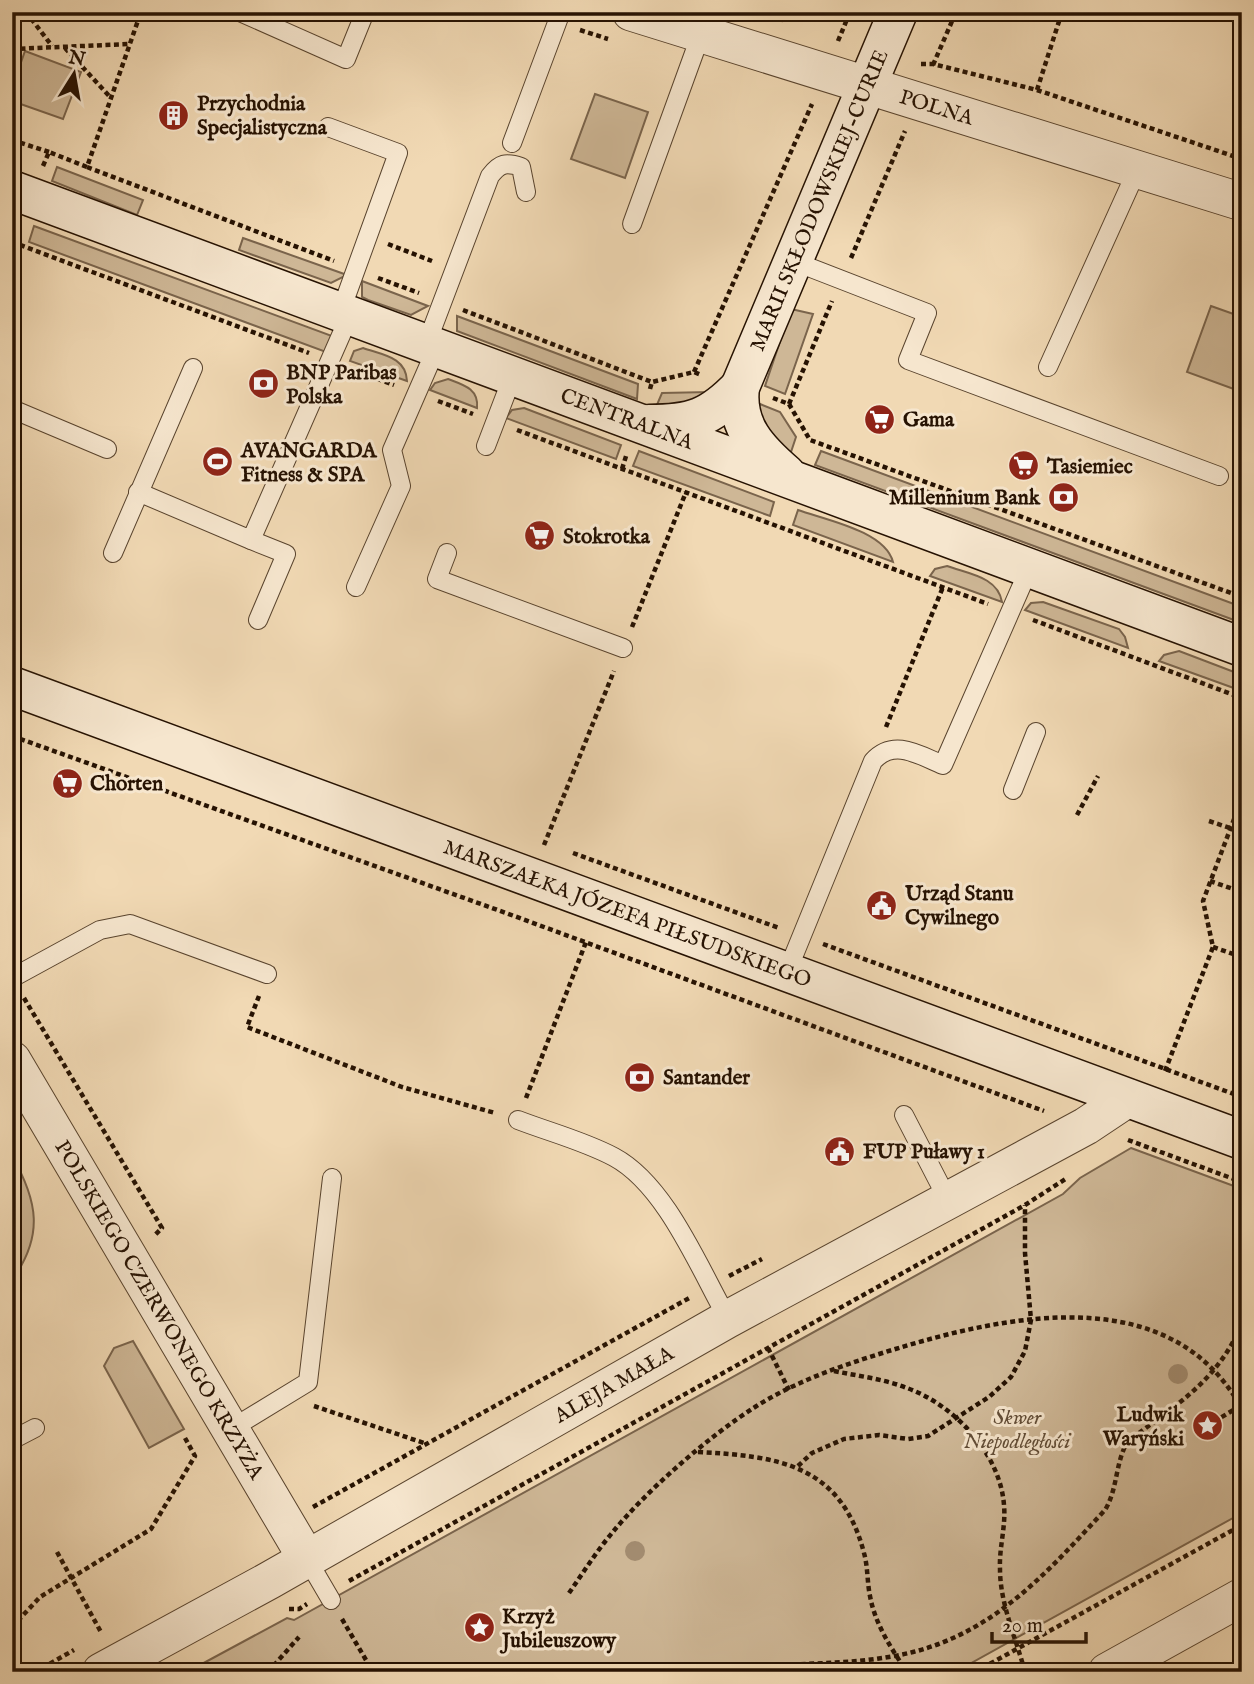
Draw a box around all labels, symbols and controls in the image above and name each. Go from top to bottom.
north arrow [38,38,108,108]
text: N [66,46,88,73]
street label: MARII SKŁODOWSKIEJ-CURIE [745,46,896,356]
street label: POLNA [896,84,977,133]
place label: Przychodnia Specjalistyczna [197,91,328,142]
building icon: Przychodnia Specjalistyczna [157,98,191,132]
place label: BNP Paribas Polska [286,360,397,411]
bank icon: BNP Paribas Polska [246,367,280,401]
street label: CENTRALNA [556,383,697,457]
supermarket icon: Gama [863,402,897,436]
place label: Gama [903,407,955,434]
place label: AVANGARDA Fitness & SPA [240,438,378,489]
sports icon: AVANGARDA Fitness & SPA [201,445,235,479]
supermarket icon: Tasiemiec [1007,449,1041,483]
place label: Tasiemiec [1046,454,1133,481]
bank icon: Millennium Bank [1046,480,1080,514]
place label: Millennium Bank [889,485,1041,512]
supermarket icon: Stokrotka [523,519,557,553]
place label: Stokrotka [563,524,651,551]
supermarket icon: Chorten [50,766,84,800]
place label: Chorten [90,771,163,798]
street label: MARSZAŁKA JÓZEFA PIŁSUDSKIEGO [439,834,815,995]
place label: Urząd Stanu Cywilnego [904,881,1014,932]
public building icon: Urząd Stanu Cywilnego [865,888,899,922]
bank icon: Santander [623,1060,657,1094]
place label: Santander [663,1065,750,1092]
public building icon: FUP Puławy 1 [823,1134,857,1168]
street label: POLSKIEGO CZERWONEGO KRZYŻA [48,1136,269,1486]
place label: FUP Puławy 1 [863,1139,985,1166]
street label: ALEJA MAŁA [549,1340,680,1431]
place label: Ludwik Waryński [1102,1402,1185,1453]
park label: Skwer Niepodległości [964,1405,1072,1456]
place icon: Ludwik Waryński [1190,1409,1224,1443]
scale bar [992,1600,1086,1644]
place label: Krzyż Jubileuszowy [499,1604,617,1655]
place icon: Krzyż Jubileuszowy [462,1611,496,1645]
text: 20 m [1002,1613,1043,1640]

